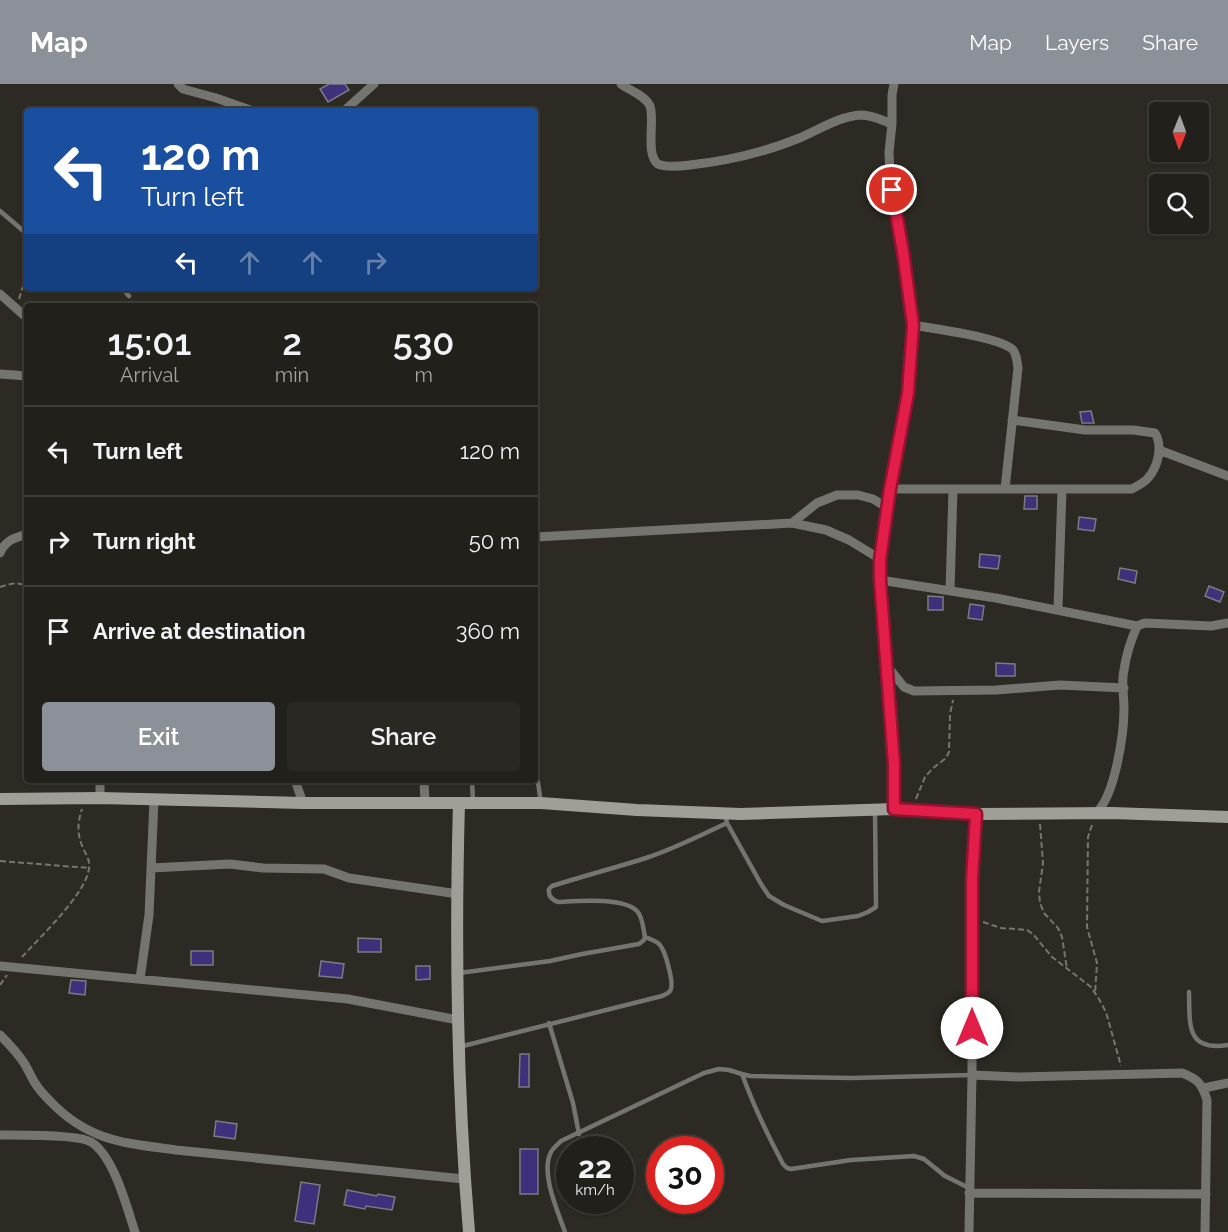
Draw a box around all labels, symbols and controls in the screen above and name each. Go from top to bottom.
text: Map [30,26,88,59]
text: Map [969,30,1012,55]
text: Layers [1045,30,1109,55]
text: Share [1142,30,1198,55]
north arrow [1149,102,1209,162]
map controls [1149,102,1209,234]
text: 120 m [141,131,260,180]
icon: left [42,132,120,210]
pin [866,164,917,215]
icon: arrive [875,173,908,206]
button: search [1149,174,1209,234]
text: Turn left [141,181,244,212]
icon: left [170,246,203,279]
icon: ahead [233,246,266,279]
icon: ahead [296,246,329,279]
icon: right [359,246,392,279]
text: 15:01 [107,321,191,363]
text: 2 [282,321,302,363]
text: 530 [393,321,454,363]
text: Arrival [120,363,179,387]
text: min [275,363,309,387]
text: m [414,363,433,387]
icon: left [42,435,75,468]
text: Turn left [93,438,183,464]
text: 120 m [460,438,520,464]
icon: right [42,525,75,558]
text: Turn right [93,528,196,554]
text: 50 m [469,528,520,554]
icon: arrive [42,615,75,648]
text: Arrive at destination [93,618,306,644]
text: 360 m [456,618,520,644]
button: Exit [42,702,275,771]
button: Share [287,702,520,771]
position arrow [940,996,1004,1060]
speed limit sign: 30 [646,1136,724,1214]
text: 22 [578,1150,612,1185]
text: km/h [575,1181,615,1199]

